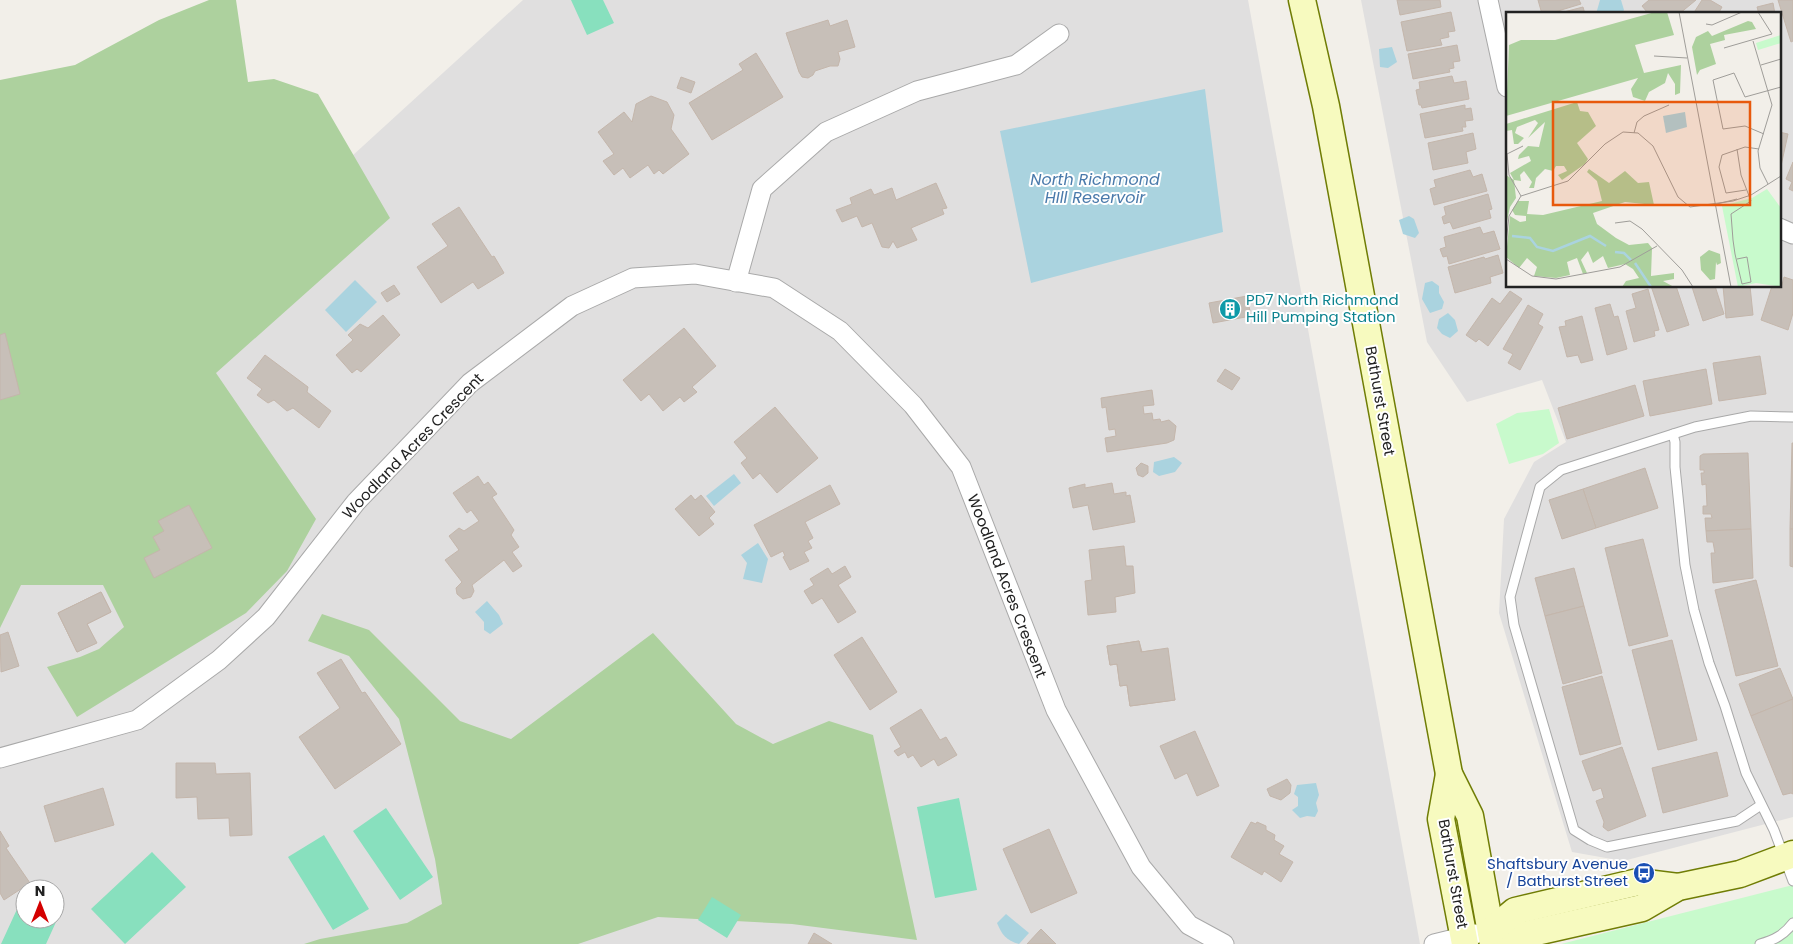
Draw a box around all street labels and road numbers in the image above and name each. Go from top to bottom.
street label: Bathurst Street [1361,345,1400,457]
street label: Woodland Acres Crescent [337,368,488,523]
street label: Woodland Acres Crescent [963,491,1052,681]
street label: Bathurst Street [1434,818,1473,930]

